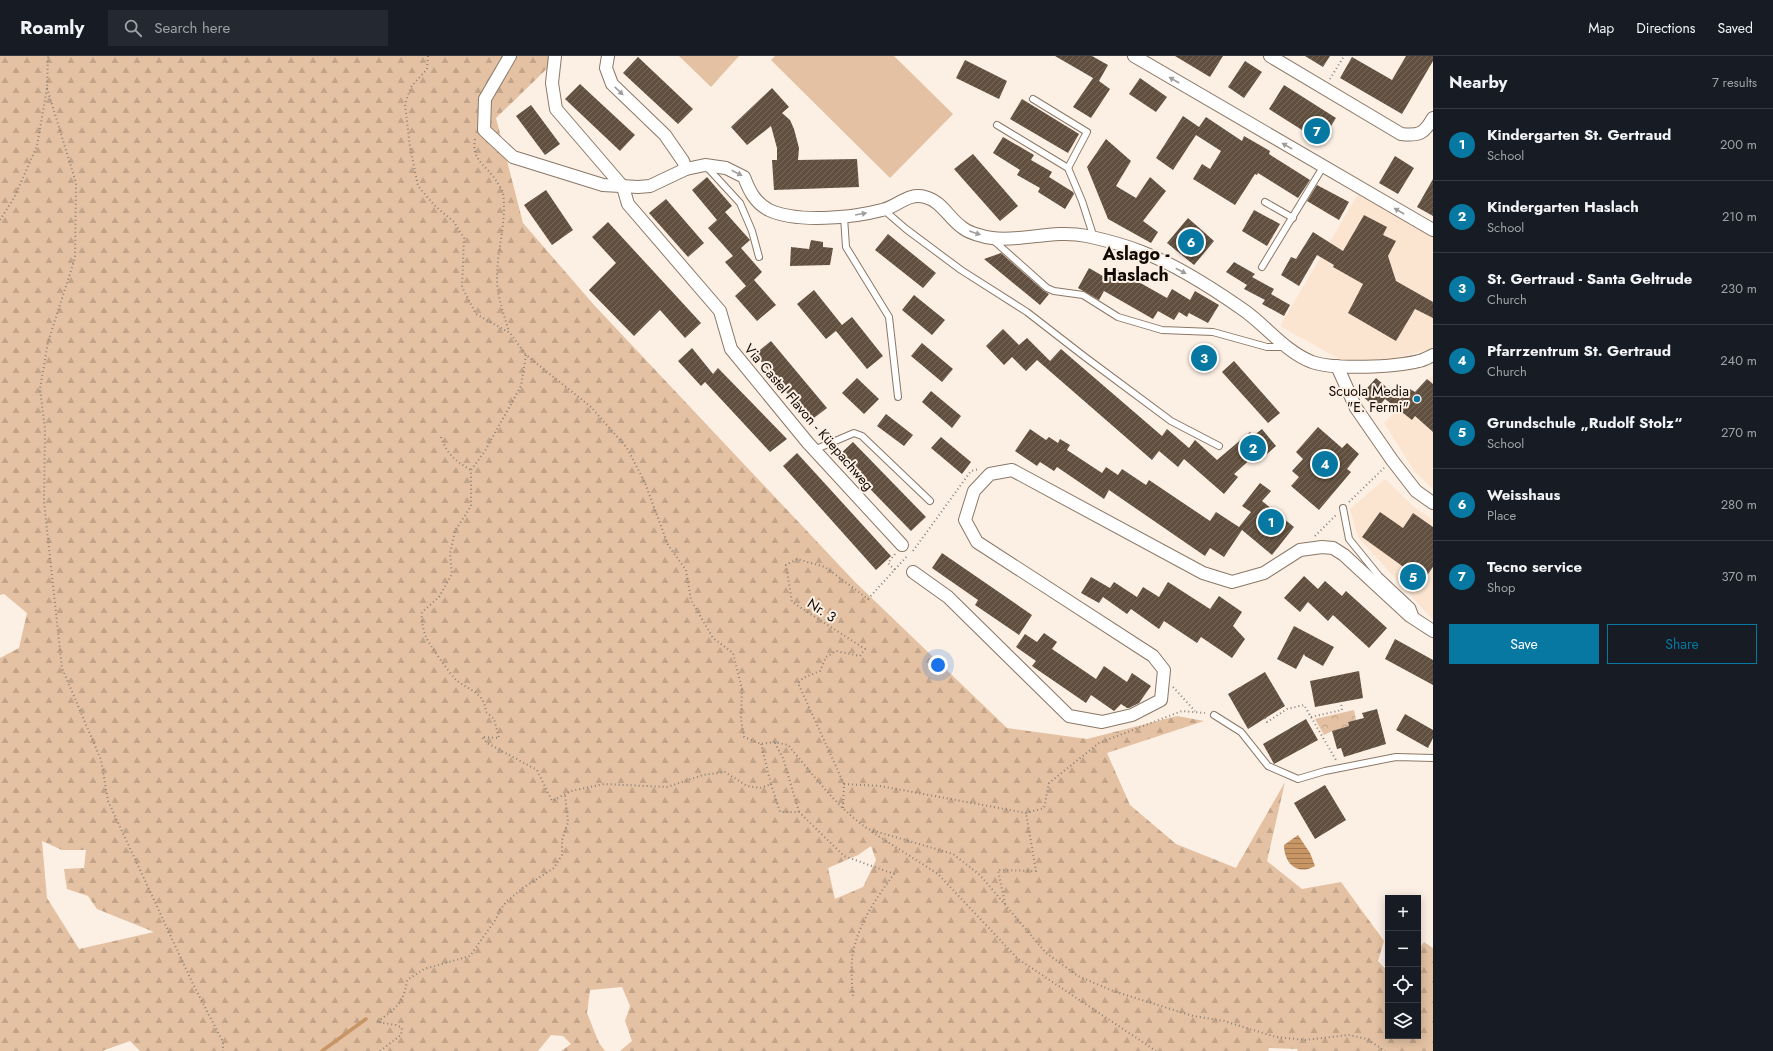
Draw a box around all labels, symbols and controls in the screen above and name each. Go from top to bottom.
search box [108,10,388,46]
text: Roamly [20,14,84,41]
icon: search [122,17,144,39]
text: Search here [154,17,230,39]
text: Map [1588,18,1614,38]
text: Directions [1636,18,1696,38]
text: Saved [1718,18,1753,38]
text: Nearby [1449,70,1507,94]
text: 7 results [1712,73,1757,92]
one-way arrow [1169,76,1180,83]
one-way arrow [614,86,624,96]
pin: 7 [1304,116,1330,146]
text: Kindergarten St. Gertraud [1487,124,1671,146]
text: 1 [1459,135,1465,154]
text: 200 m [1720,135,1757,154]
one-way arrow [1281,142,1293,149]
text: School [1487,146,1524,165]
one-way arrow [731,170,743,177]
text: Kindergarten Haslach [1487,196,1639,218]
one-way arrow [1393,207,1405,214]
text: 2 [1458,207,1466,226]
text: 210 m [1722,207,1757,226]
one-way arrow [855,211,867,217]
text: School [1487,218,1524,237]
pin: 6 [1178,227,1204,257]
one-way arrow [969,230,981,236]
district label: Aslago - Haslach [1102,241,1170,288]
one-way arrow [1175,268,1186,274]
text: St. Gertraud - Santa Geltrude [1487,268,1692,290]
text: 3 [1458,279,1466,298]
text: 230 m [1721,279,1757,298]
text: Church [1487,290,1527,309]
street label: Via Castel Flavon - Küepachweg [740,339,878,495]
text: Pfarrzentrum St. Gertraud [1487,340,1671,362]
pin: 3 [1191,343,1217,373]
text: 4 [1457,351,1467,370]
text: 240 m [1720,351,1757,370]
text: Church [1487,362,1527,381]
place label: Scuola Media "E. Fermi" [1329,381,1409,417]
marker: Scuola Media "E. Fermi" [1412,394,1422,404]
text: Grundschule „Rudolf Stolz“ [1487,412,1682,434]
text: 5 [1458,423,1466,442]
text: 270 m [1721,423,1757,442]
pin: 2 [1240,433,1266,463]
text: School [1487,434,1524,453]
pin: 4 [1312,449,1338,479]
text: Weisshaus [1487,484,1560,506]
text: 6 [1458,495,1466,514]
text: 280 m [1721,495,1757,514]
text: Place [1487,506,1516,525]
pin: 1 [1258,507,1284,537]
text: Tecno service [1487,556,1582,578]
pin: 5 [1400,562,1426,592]
text: 7 [1458,567,1466,586]
text: 370 m [1721,567,1757,586]
text: Shop [1487,578,1515,597]
street label: Nr. 3 [804,593,841,627]
button: Save [1449,624,1599,664]
button: Share [1607,624,1757,664]
your location [928,655,948,675]
map controls [1385,895,1421,1039]
button: + [1385,895,1421,931]
button: − [1385,931,1421,967]
button: locate [1385,967,1421,1003]
button: layers [1385,1003,1421,1039]

